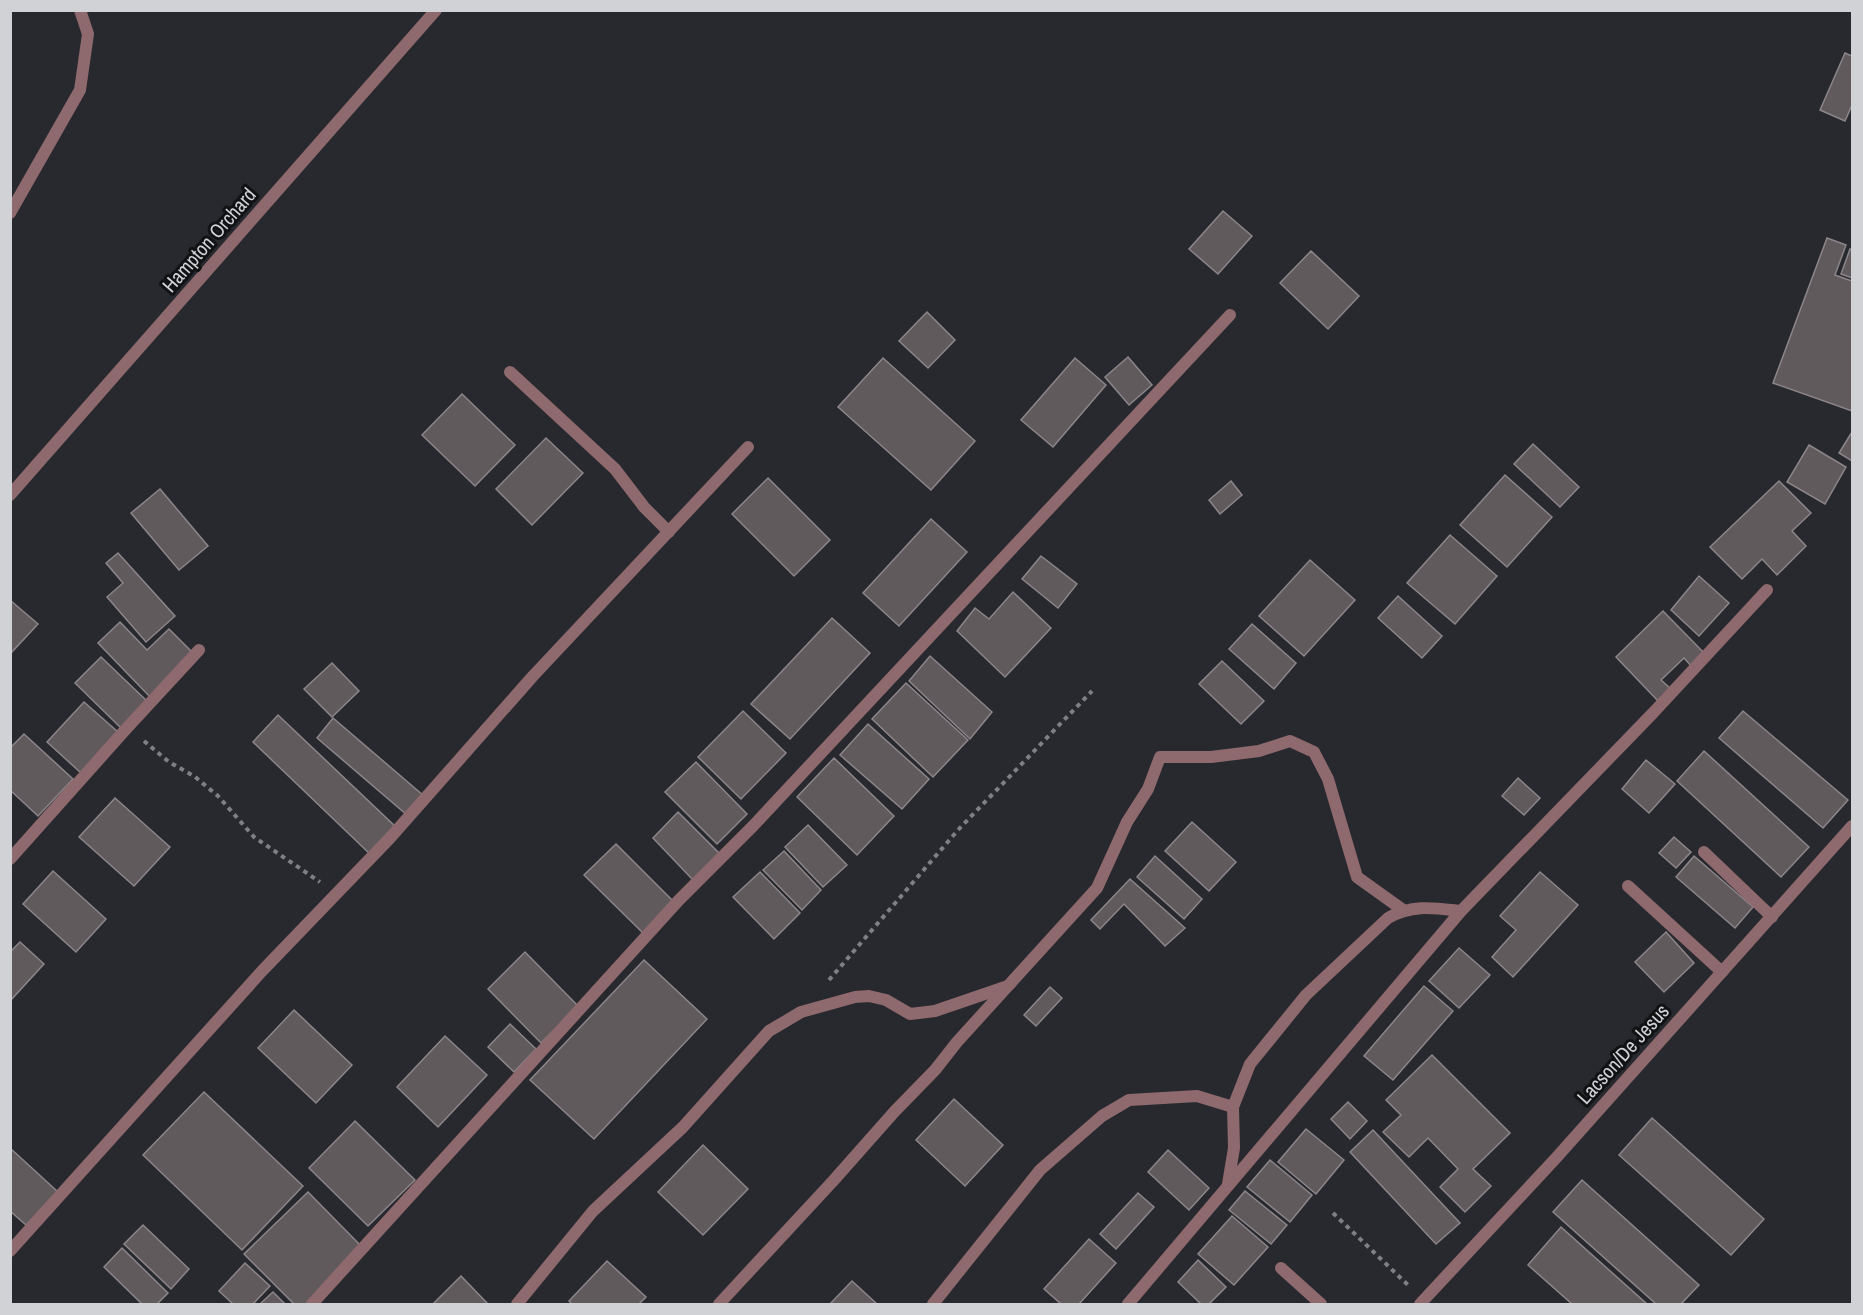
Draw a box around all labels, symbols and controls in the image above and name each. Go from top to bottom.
street label: Hampton Orchard [156,182,262,298]
street label: Lacson/De Jesus [1571,998,1675,1109]

